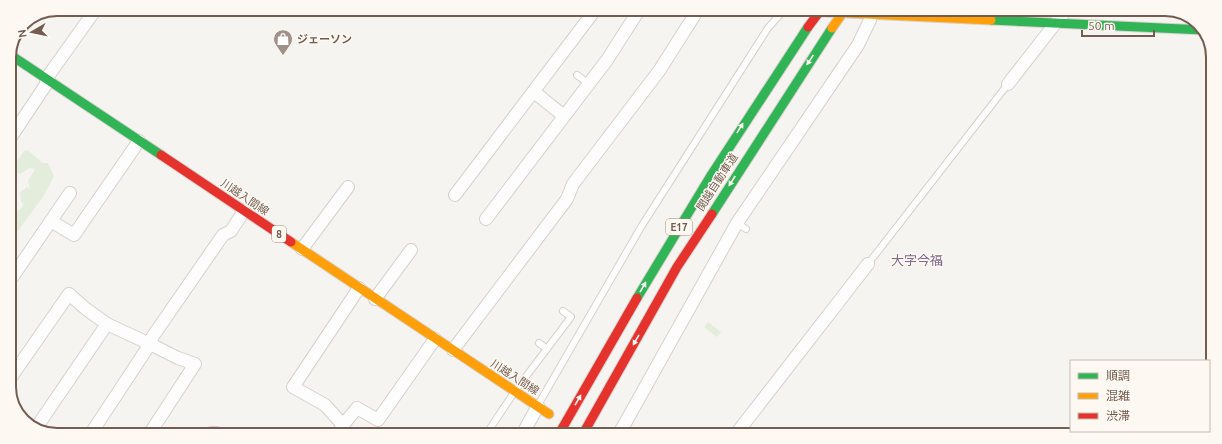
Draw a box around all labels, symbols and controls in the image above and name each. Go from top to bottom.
north arrow [12,12,52,52]
scale bar [1082,12,1154,38]
text: 50 m [1088,19,1115,32]
shop icon: ジェーソン [272,28,294,56]
text: N [16,29,29,39]
place label: ジェーソン [297,33,352,45]
one-way arrow [806,55,814,65]
one-way arrow [736,123,744,134]
street label: 関越自動車道 [694,151,740,213]
one-way arrow [728,176,736,186]
street label: 川越入間線 [219,177,271,217]
road number: E17 [666,219,692,235]
road number: 8 [272,226,286,242]
district label: 大字今福 [891,253,943,267]
one-way arrow [640,281,647,293]
one-way arrow [632,334,639,346]
street label: 川越入間線 [489,357,541,397]
legend [1070,360,1210,432]
text: 順調 [1106,369,1130,382]
text: 混雑 [1106,389,1130,402]
one-way arrow [575,394,582,406]
text: 渋滞 [1106,409,1130,422]

